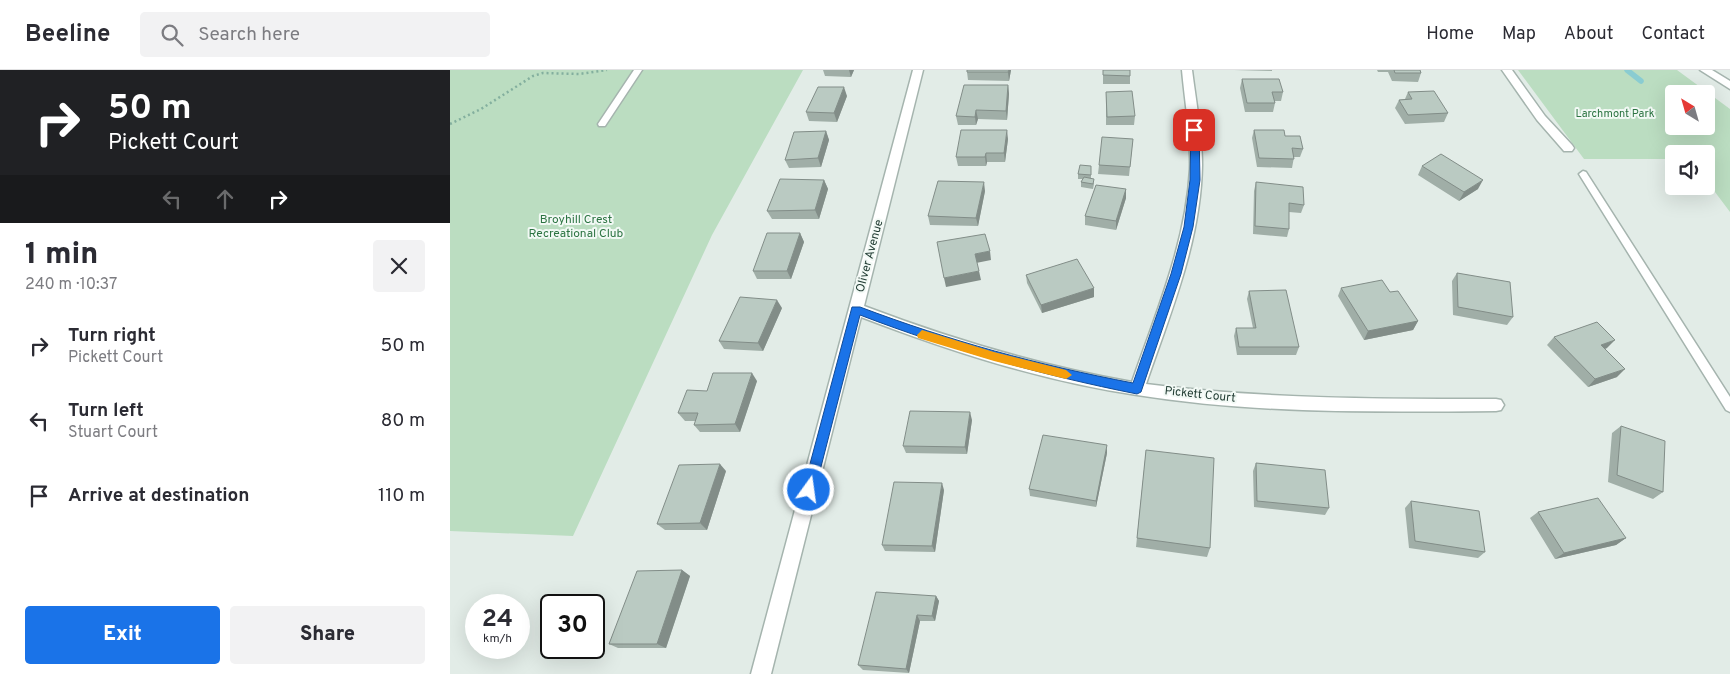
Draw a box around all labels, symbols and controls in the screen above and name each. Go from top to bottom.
search box [140,12,490,57]
text: Beeline [25,20,110,50]
icon: search [158,21,186,49]
text: Search here [198,23,300,47]
text: Home [1426,23,1474,46]
text: Map [1502,23,1536,46]
text: About [1564,23,1613,46]
text: Contact [1641,23,1705,46]
north arrow [1665,85,1715,135]
map controls [1665,85,1715,195]
text: 50 m [108,87,192,131]
icon: right [25,90,90,155]
park label: Larchmont Park [1576,107,1655,121]
pin [1173,109,1215,151]
icon: arrive [1180,116,1208,144]
text: Pickett Court [108,130,239,157]
button: sound [1665,145,1715,195]
icon: left [158,185,186,213]
icon: ahead [211,185,239,213]
icon: right [264,185,292,213]
park label: Broyhill Crest Recreational Club [529,212,624,242]
street label: Oliver Avenue [853,218,887,294]
text: 1 min [25,237,98,274]
button: close [373,240,425,292]
text: 240 m · 10:37 [25,275,117,295]
text: Turn right [68,324,156,348]
icon: right [25,332,53,360]
text: 50 m [380,334,425,358]
text: Pickett Court [68,348,163,368]
street label: Pickett Court [1164,383,1236,407]
text: Turn left [68,399,144,423]
icon: left [25,407,53,435]
text: 80 m [381,409,425,433]
text: Stuart Court [68,423,158,443]
position arrow [782,463,834,515]
icon: arrive [25,482,53,510]
text: Arrive at destination [68,484,249,508]
text: 110 m [378,484,425,508]
speed limit sign: 30 [540,594,605,659]
text: 24 [482,604,513,636]
button: Exit [25,606,220,664]
button: Share [230,606,425,664]
text: km/h [483,631,512,647]

